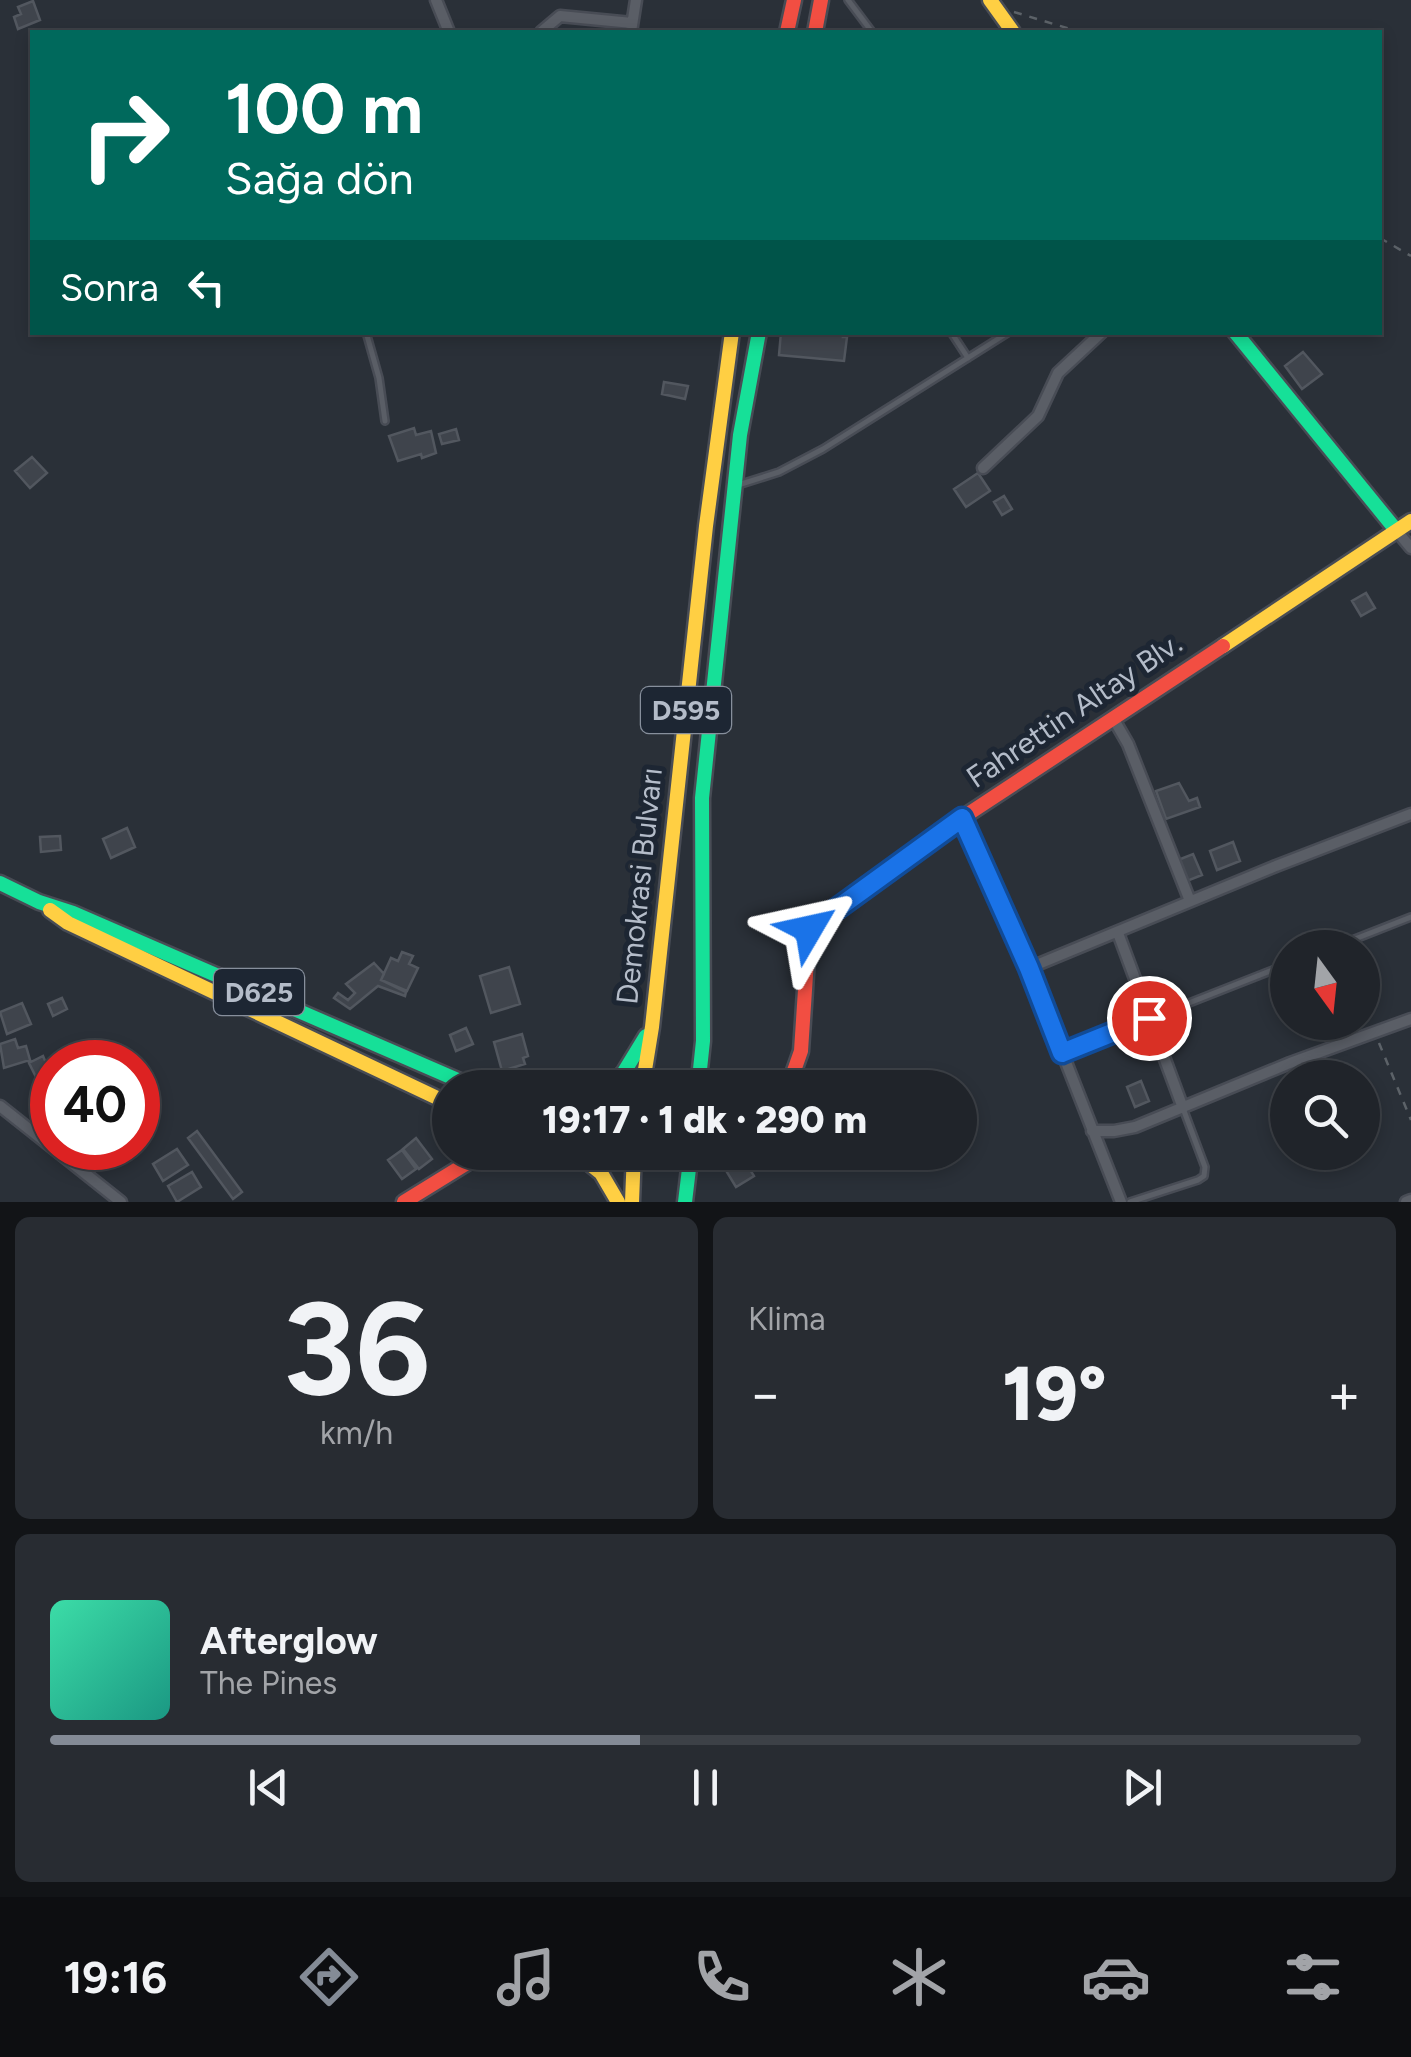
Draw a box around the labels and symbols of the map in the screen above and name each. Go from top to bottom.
street label: Fahrettin Altay Blv. [959,624,1189,796]
road number: D595 [641,687,731,733]
street label: Demokrasi Bulvarı [608,766,670,1006]
position arrow [757,877,861,981]
north arrow [1270,930,1380,1040]
road number: D625 [214,969,304,1015]
pin [1107,976,1192,1061]
speed limit sign: 40 [30,1040,160,1170]

